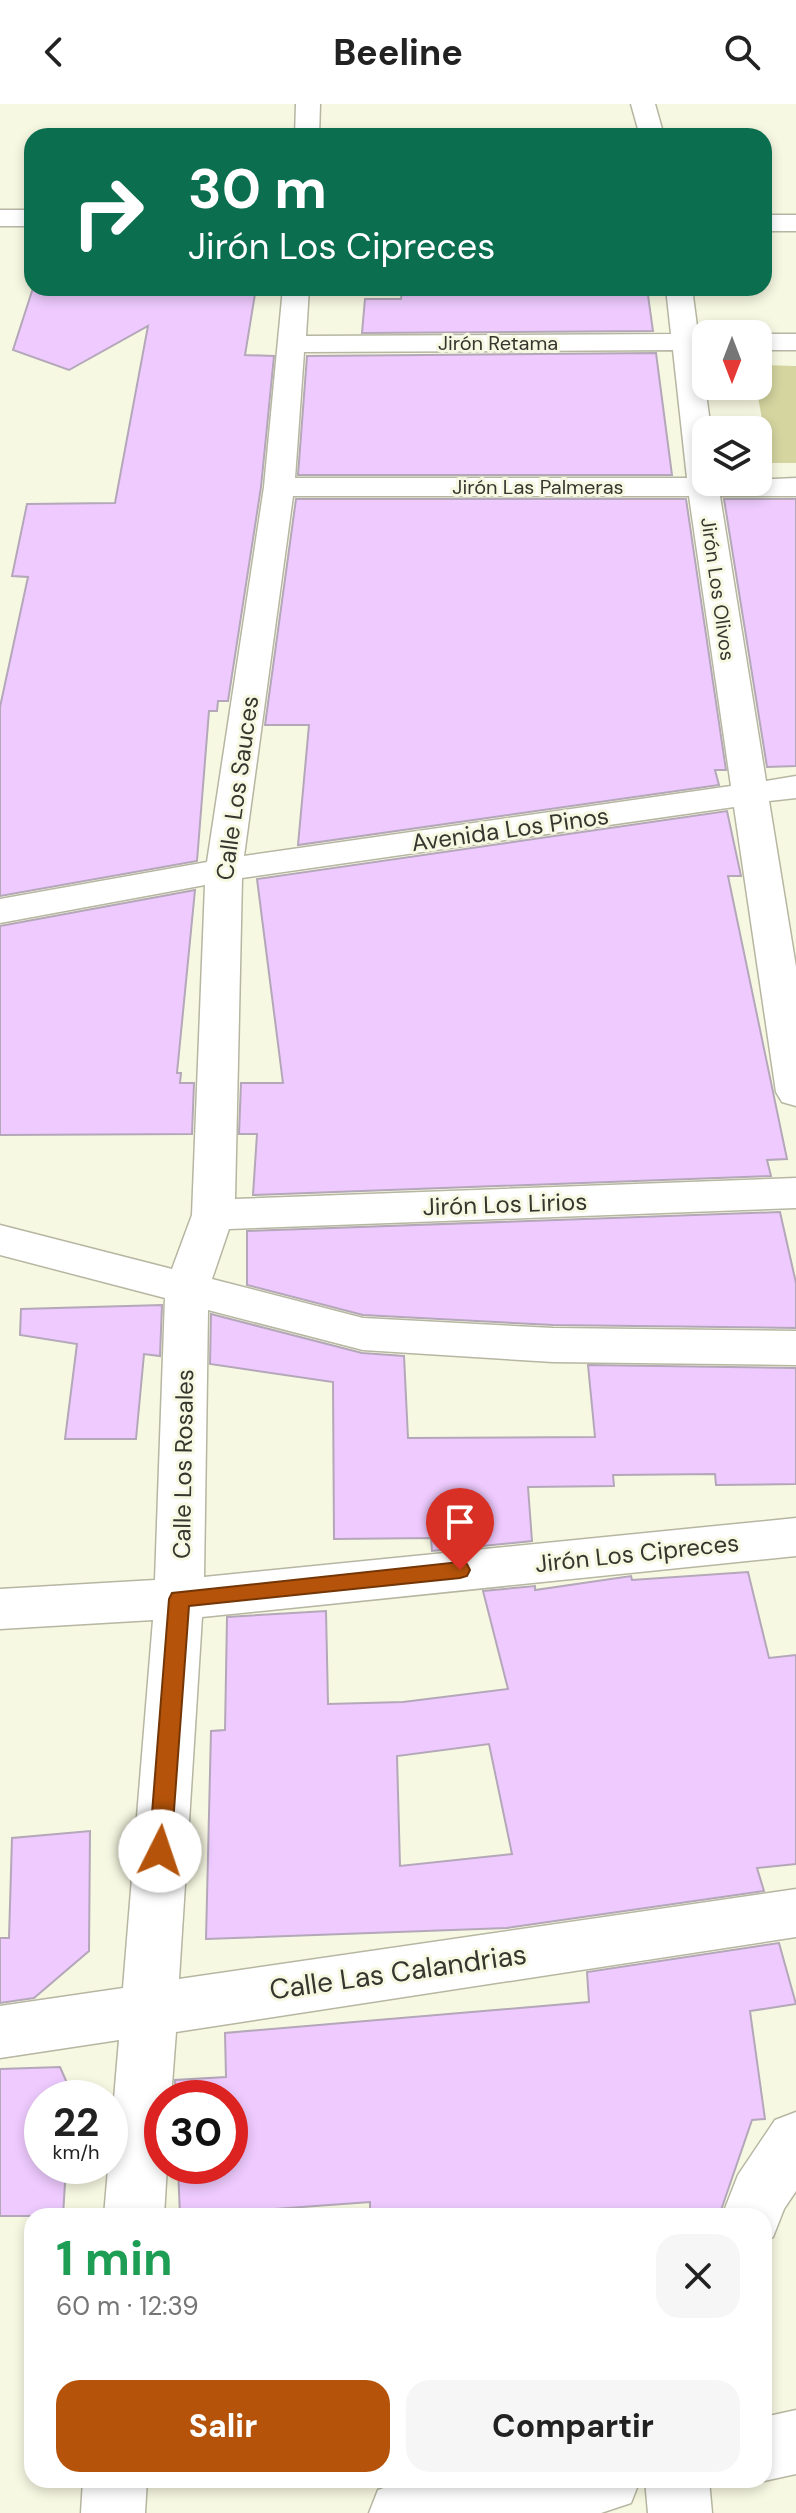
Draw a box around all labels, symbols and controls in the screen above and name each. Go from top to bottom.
text: Beeline [333,29,463,76]
icon: back [32,30,76,74]
icon: search [720,30,764,74]
text: 30 m [188,152,327,225]
icon: right [56,160,160,264]
text: Jirón Los Cipreces [188,223,495,270]
north arrow [692,320,772,400]
map controls [692,320,772,496]
street label: Jirón Retama [438,330,558,356]
button: layers [692,416,772,496]
street label: Jirón Las Palmeras [452,474,624,500]
street label: Jirón Los Olivos [695,516,741,662]
street label: Calle Los Sauces [209,694,265,882]
street label: Avenida Los Pinos [409,800,611,858]
street label: Jirón Los Lirios [422,1186,588,1222]
street label: Calle Los Rosales [166,1369,200,1559]
pin [426,1488,494,1570]
icon: arrive [438,1500,482,1544]
street label: Jirón Los Cipreces [534,1527,740,1579]
position arrow [118,1809,202,1893]
street label: Calle Las Calandrias [267,1936,529,2008]
speed limit sign: 30 [144,2080,248,2184]
text: 22 [53,2096,99,2148]
text: km/h [52,2139,100,2165]
text: 1 min [56,2227,173,2290]
button: close [656,2234,740,2318]
text: 60 m · 12:39 [56,2289,198,2323]
button: Salir [56,2380,390,2472]
button: Compartir [406,2380,740,2472]

